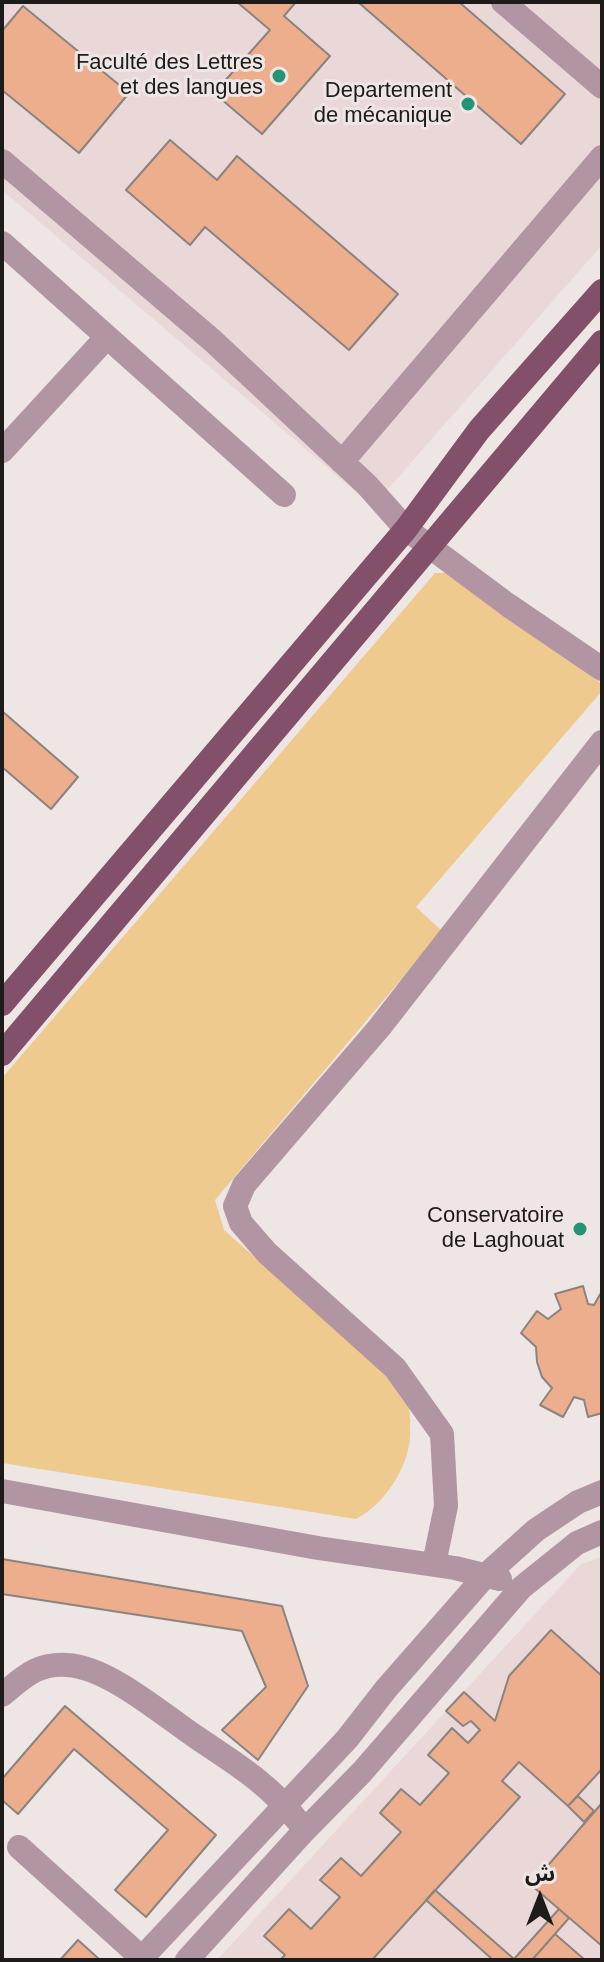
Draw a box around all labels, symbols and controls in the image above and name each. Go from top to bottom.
place label: Faculté des Lettres et des langues [76,50,263,102]
marker: Faculté des Lettres et des langues [270,67,288,85]
place label: Departement de mécanique [314,78,452,130]
marker: Departement de mécanique [459,95,477,113]
place label: Conservatoire de Laghouat [427,1203,564,1254]
marker: Conservatoire de Laghouat [571,1220,589,1238]
north arrow [500,1858,580,1938]
text: ش [525,1861,555,1886]

